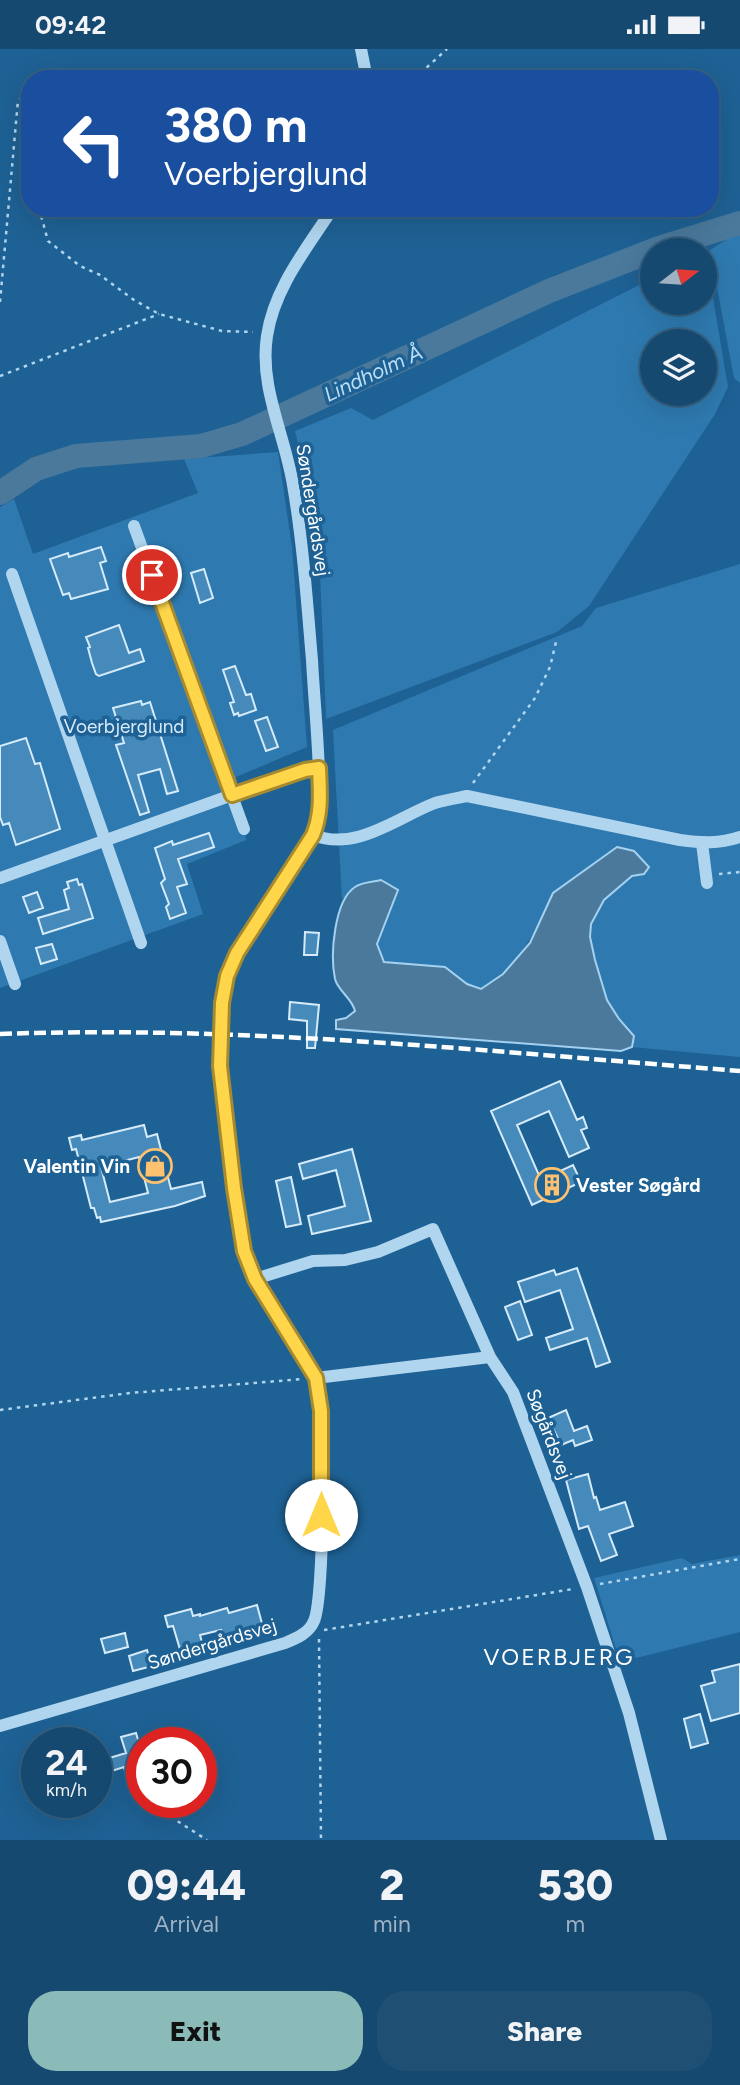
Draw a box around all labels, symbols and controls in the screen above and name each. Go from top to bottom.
text: 09:42 [35,9,106,41]
text: 380 m [164,95,307,154]
icon: left [49,98,140,189]
text: Voerbjerglund [164,155,368,193]
north arrow [640,238,718,315]
map controls [640,238,717,406]
button: layers [640,329,717,406]
water label: Lindholm Å [320,339,426,407]
street label: Søndergårdsvej [291,442,335,578]
pin [122,545,182,605]
icon: arrive [133,556,171,594]
park label: Voerbjerglund [64,715,184,738]
shop icon: Valentin Vin [136,1147,174,1185]
place label: Valentin Vin [24,1155,130,1178]
building icon: Vester Søgård [533,1166,571,1204]
place label: Vester Søgård [576,1174,701,1197]
street label: Søgårdsvej [521,1386,577,1482]
position arrow [284,1478,358,1552]
street label: Søndergårdsvej [145,1613,279,1675]
district label: VOERBJERG [483,1643,635,1671]
speed limit sign: 30 [126,1727,217,1818]
text: 24 [45,1742,88,1784]
text: km/h [46,1779,87,1801]
text: 09:44 [127,1860,246,1911]
text: 2 [380,1860,404,1911]
text: 530 [538,1860,613,1911]
text: Arrival [154,1910,219,1938]
text: min [373,1910,411,1938]
text: m [566,1910,585,1938]
button: Exit [28,1991,363,2071]
button: Share [377,1991,712,2071]

